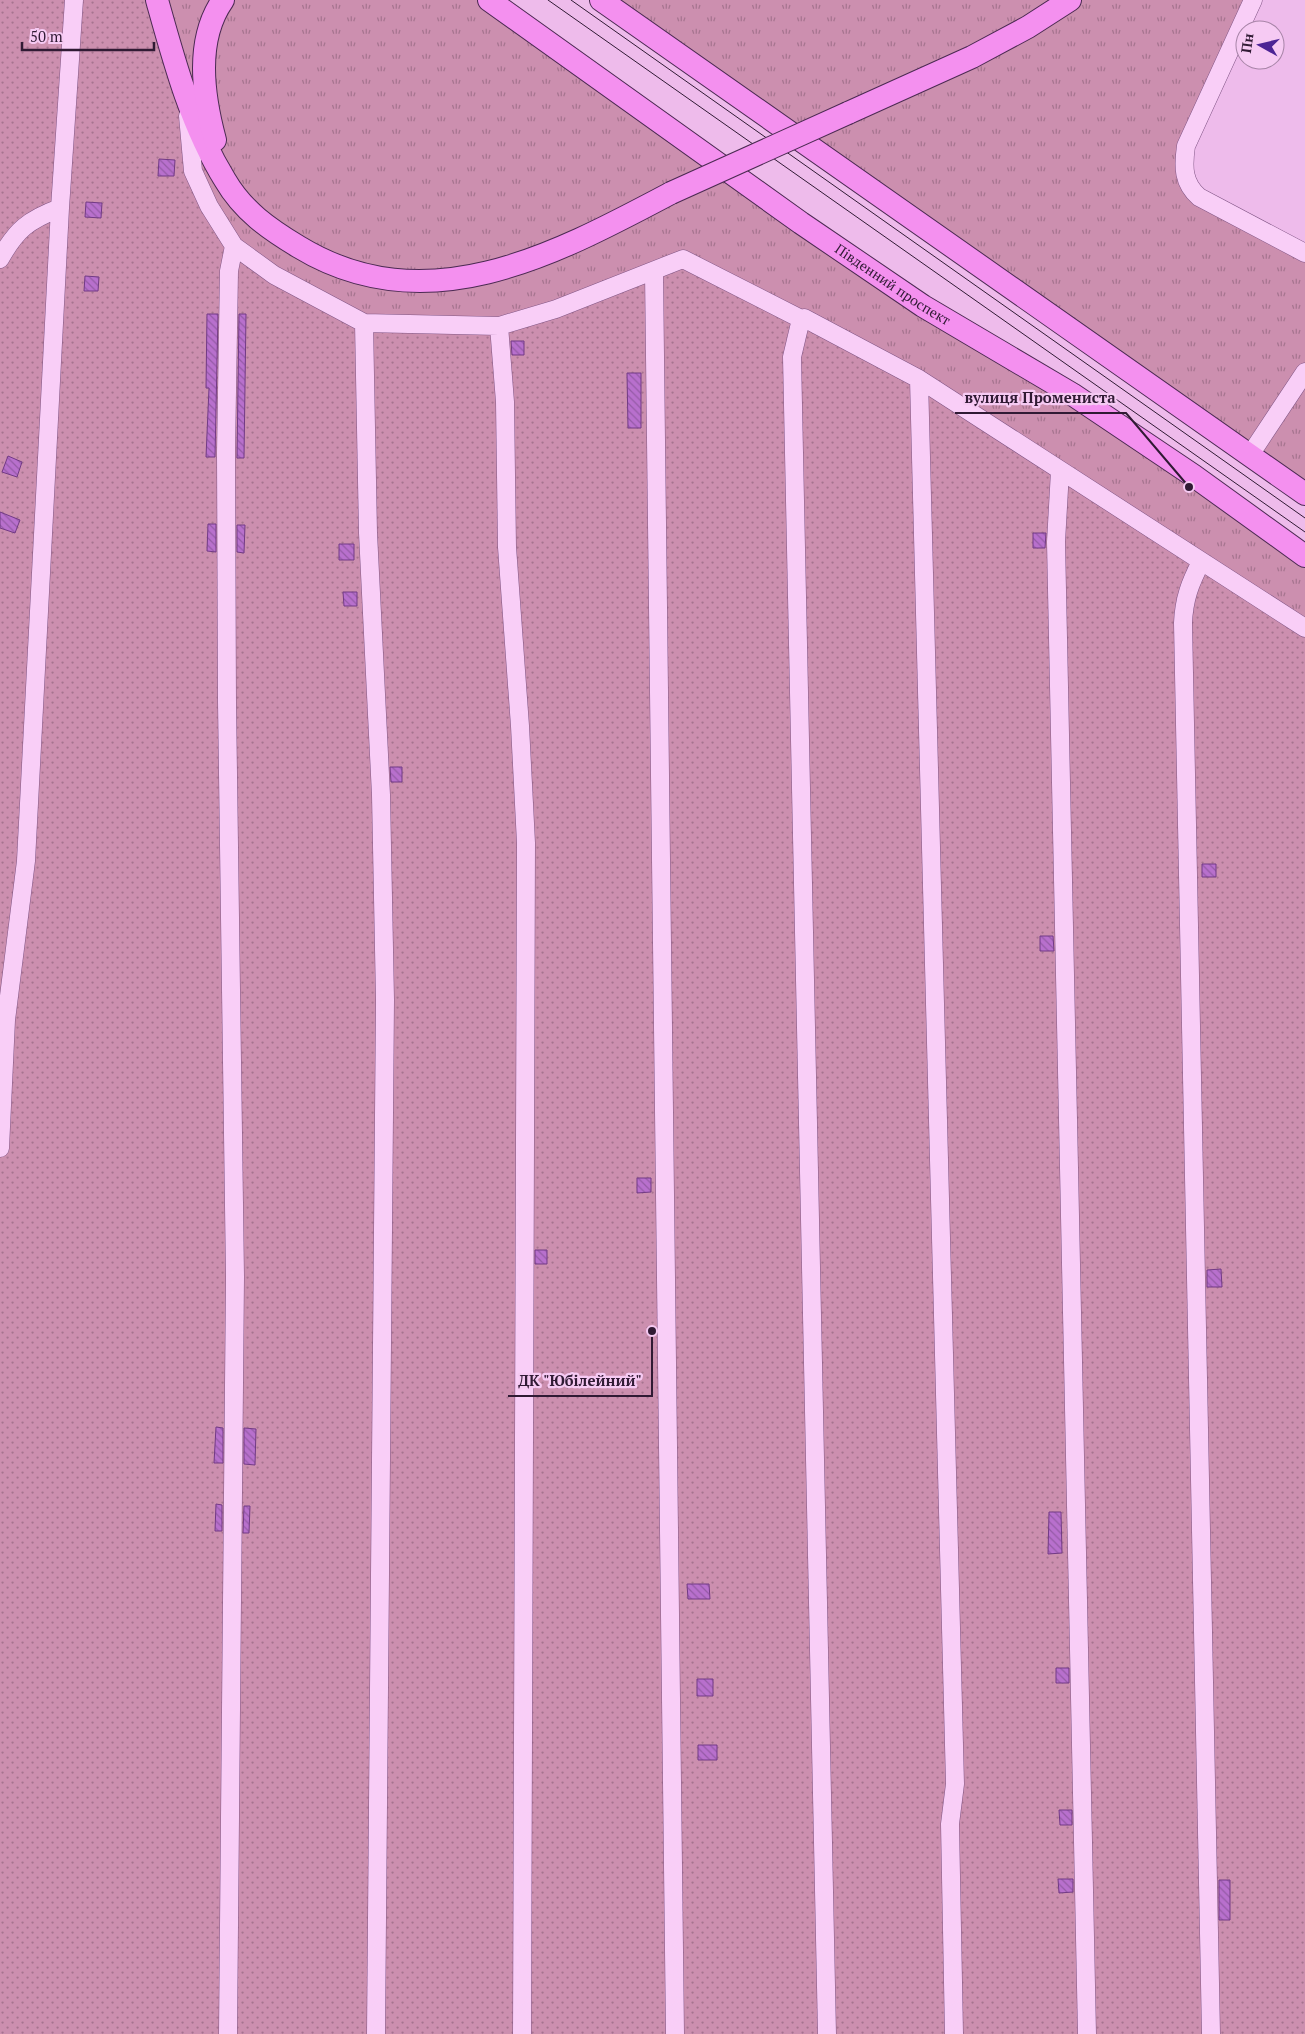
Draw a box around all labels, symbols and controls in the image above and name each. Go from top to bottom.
scale bar [22,20,155,52]
north arrow [1235,20,1285,70]
text: 50 m [30,26,63,46]
text: Пн [1236,32,1257,54]
street label: Південний проспект [831,239,954,329]
callout: вулиця Промениста [955,383,1126,413]
text: вулиця Промениста [964,387,1116,407]
callout: ДК "Юбілейний" [508,1366,652,1396]
text: ДК "Юбілейний" [518,1370,642,1390]

